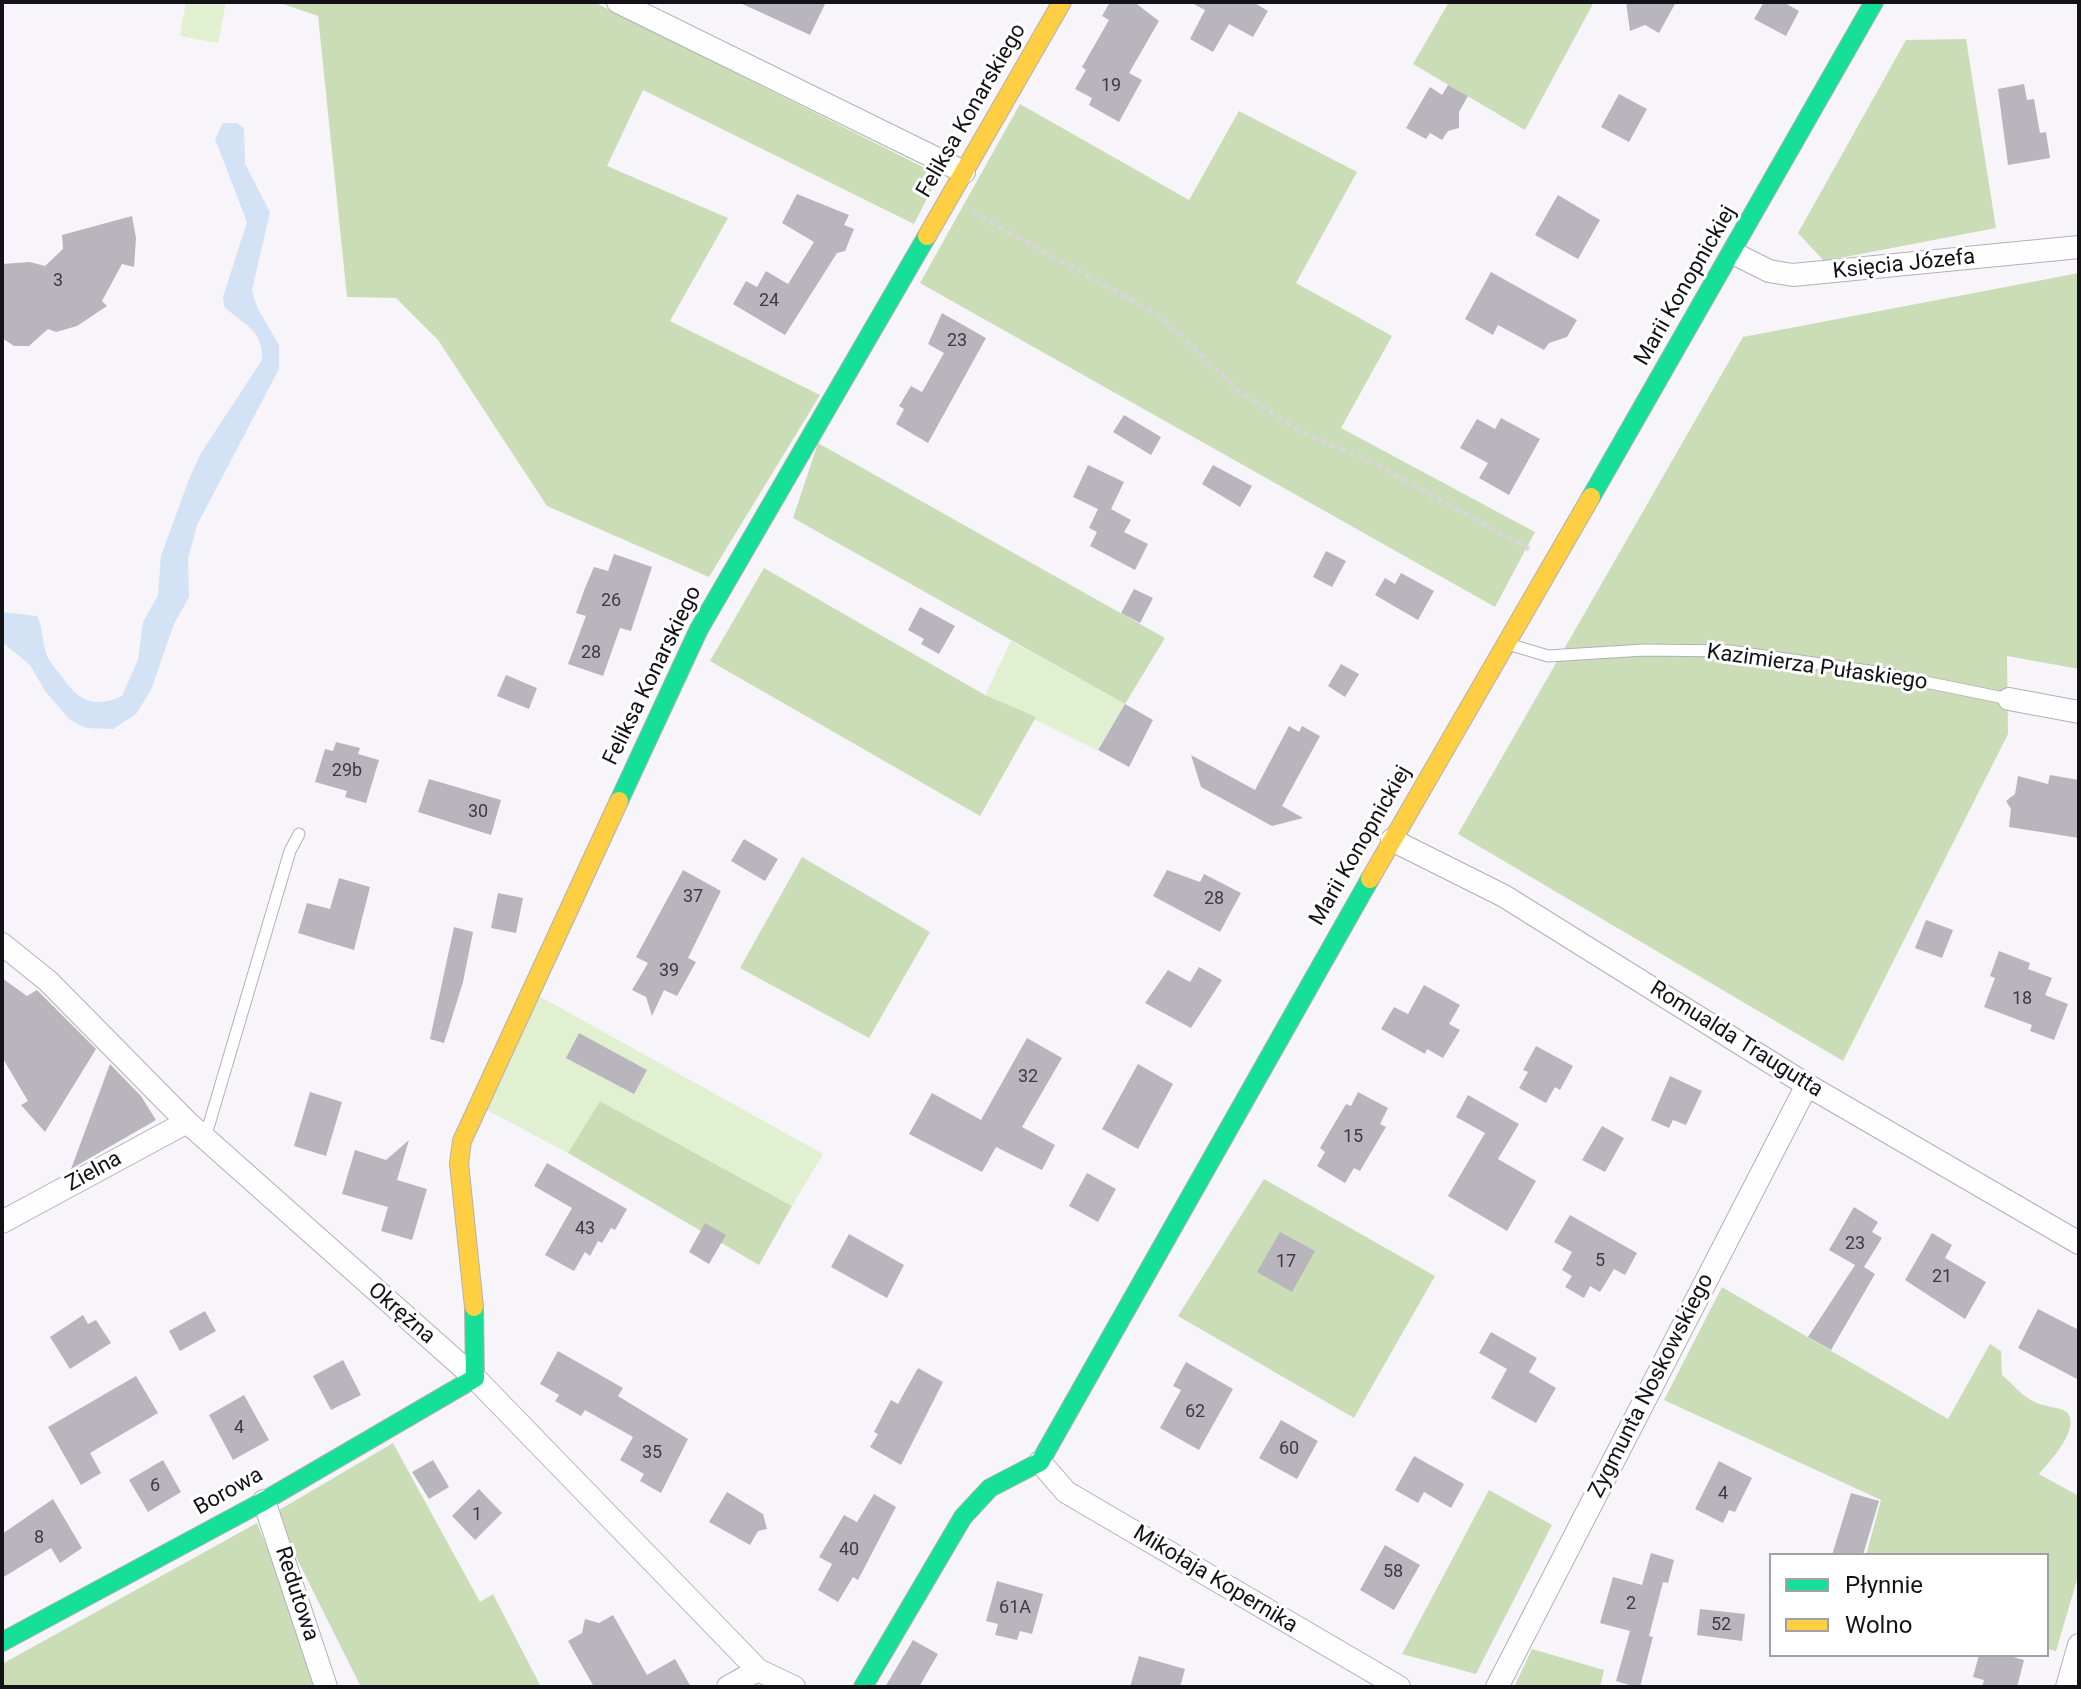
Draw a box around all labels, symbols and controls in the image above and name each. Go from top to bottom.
street label: Feliksa Konarskiego [911,19,1033,203]
house number: 19 [1101,75,1121,97]
street label: Marii Konopnickiej [1629,201,1743,371]
street label: Księcia Józefa [1832,244,1976,286]
house number: 3 [53,270,63,292]
house number: 24 [759,290,779,312]
house number: 23 [947,330,967,352]
street label: Feliksa Konarskiego [598,582,708,770]
house number: 26 [601,590,621,612]
street label: Kazimierza Pułaskiego [1705,639,1929,697]
house number: 28 [581,642,601,664]
house number: 29b [332,760,362,782]
street label: Marii Konopnickiej [1304,761,1418,931]
house number: 30 [468,801,488,823]
house number: 37 [683,886,703,908]
house number: 28 [1204,888,1224,910]
house number: 39 [659,960,679,982]
street label: Romualda Traugutta [1645,976,1827,1104]
house number: 18 [2012,988,2032,1010]
house number: 32 [1018,1066,1038,1088]
house number: 15 [1343,1126,1363,1148]
street label: Zielna [62,1146,126,1198]
house number: 43 [575,1218,595,1240]
house number: 23 [1845,1233,1865,1255]
house number: 5 [1595,1250,1605,1272]
house number: 17 [1276,1251,1296,1273]
house number: 21 [1932,1266,1952,1288]
street label: Zygmunta Noskowskiego [1584,1270,1720,1502]
street label: Okrężna [362,1278,440,1350]
house number: 62 [1185,1401,1205,1423]
house number: 4 [234,1417,244,1439]
house number: 60 [1279,1438,1299,1460]
house number: 35 [642,1442,662,1464]
street label: Borowa [190,1462,268,1522]
house number: 6 [150,1475,160,1497]
house number: 4 [1718,1483,1728,1505]
house number: 1 [472,1504,482,1526]
street label: Mikołaja Kopernika [1128,1521,1302,1639]
house number: 8 [34,1527,44,1549]
house number: 40 [839,1539,859,1561]
street label: Redutowa [268,1543,324,1645]
legend [1769,1553,2049,1657]
house number: 58 [1383,1561,1403,1583]
text: Płynnie [1845,1571,1923,1599]
house number: 2 [1626,1593,1636,1615]
house number: 61A [999,1597,1031,1619]
text: Wolno [1845,1611,1912,1639]
house number: 52 [1711,1614,1731,1636]

